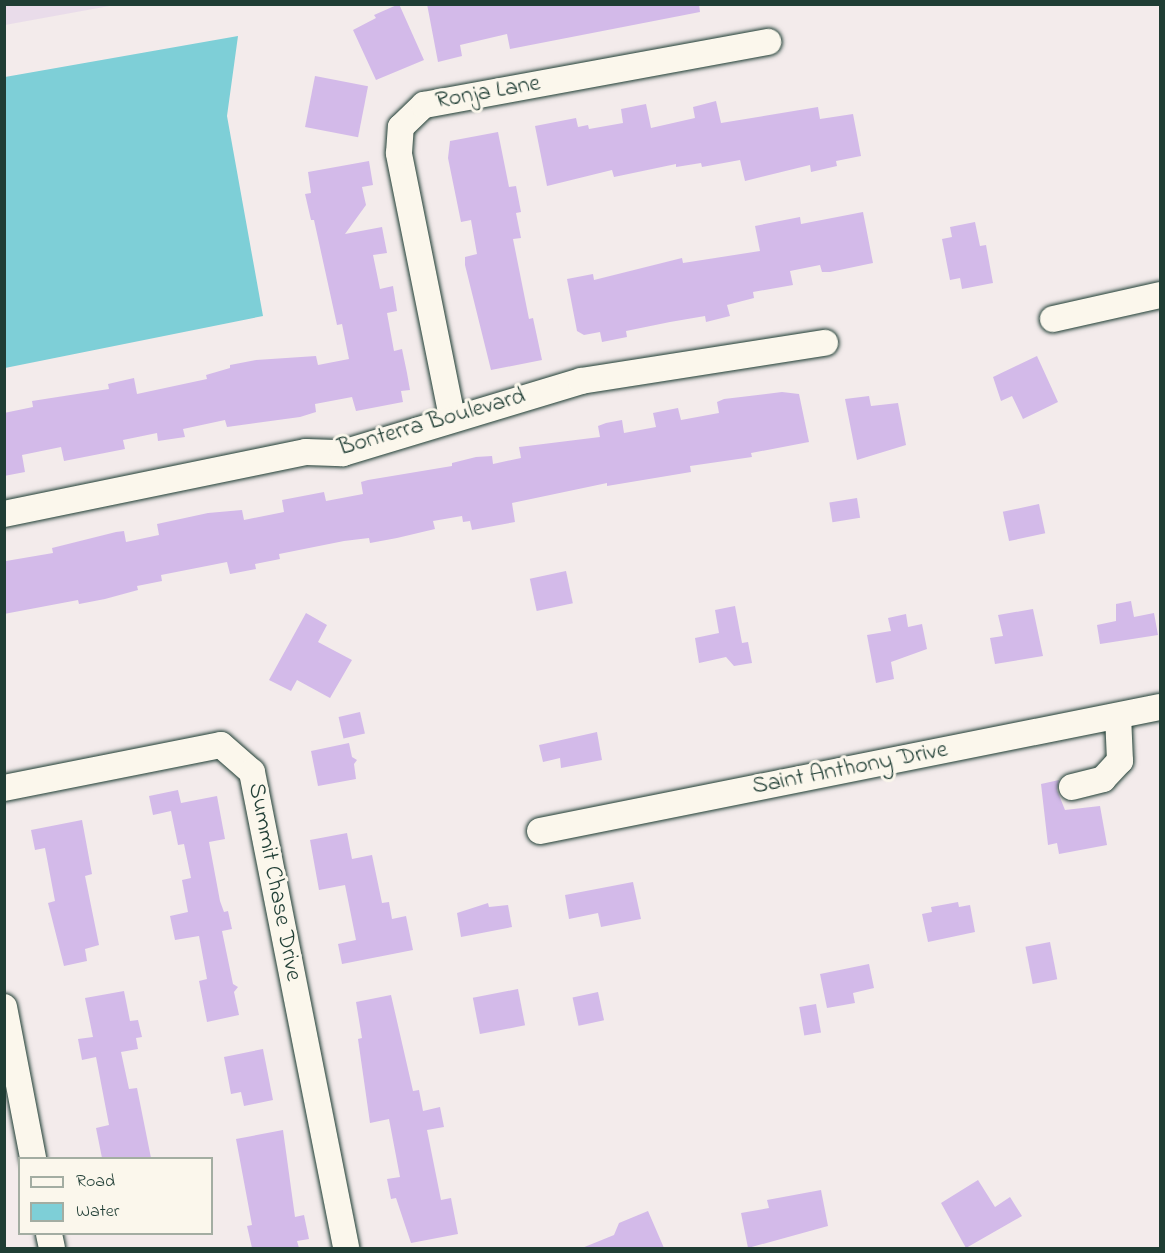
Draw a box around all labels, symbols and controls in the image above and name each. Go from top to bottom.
street label: Ronja Lane [433,70,543,116]
street label: Bonterra Boulevard [335,383,529,463]
street label: Saint Anthony Drive [750,736,950,802]
street label: Summit Chase Drive [241,780,307,984]
legend [18,1157,213,1235]
text: Road [76,1169,115,1195]
text: Water [76,1199,119,1225]

